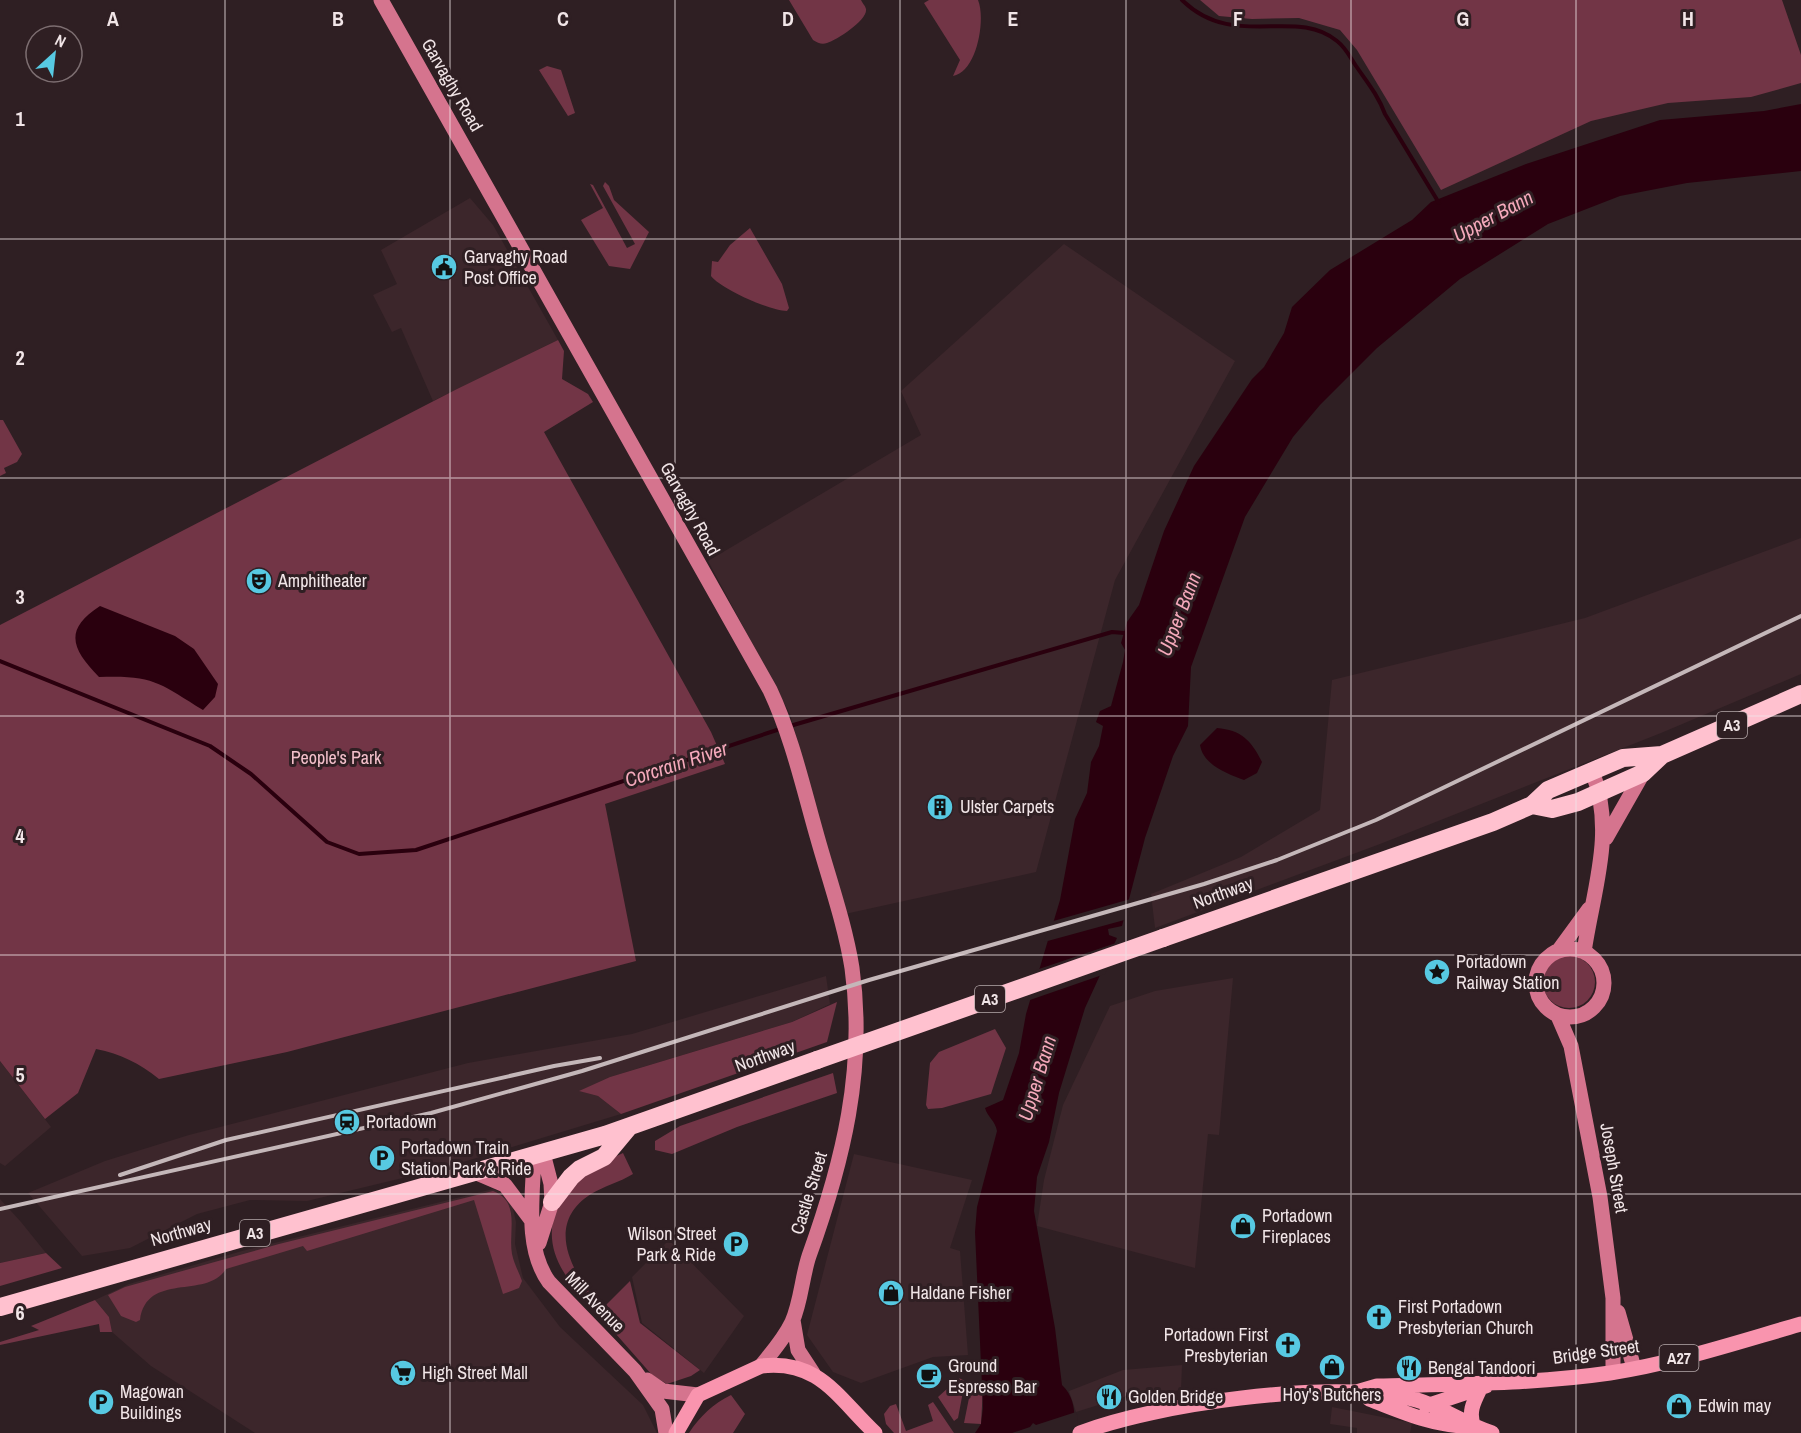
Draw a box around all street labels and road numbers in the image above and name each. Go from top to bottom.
street label: Garvaghy Road [416,34,489,136]
street label: Garvaghy Road [654,457,726,560]
road number: A3 [1717,712,1747,738]
street label: Northway [1189,870,1257,915]
road number: A3 [975,986,1005,1012]
street label: Northway [731,1033,799,1078]
street label: Joseph Street [1594,1121,1635,1215]
street label: Castle Street [784,1148,833,1237]
street label: Northway [147,1211,215,1252]
road number: A3 [240,1220,270,1246]
street label: Mill Avenue [560,1266,631,1338]
street label: Bridge Street [1551,1333,1641,1370]
road number: A27 [1660,1345,1698,1371]

